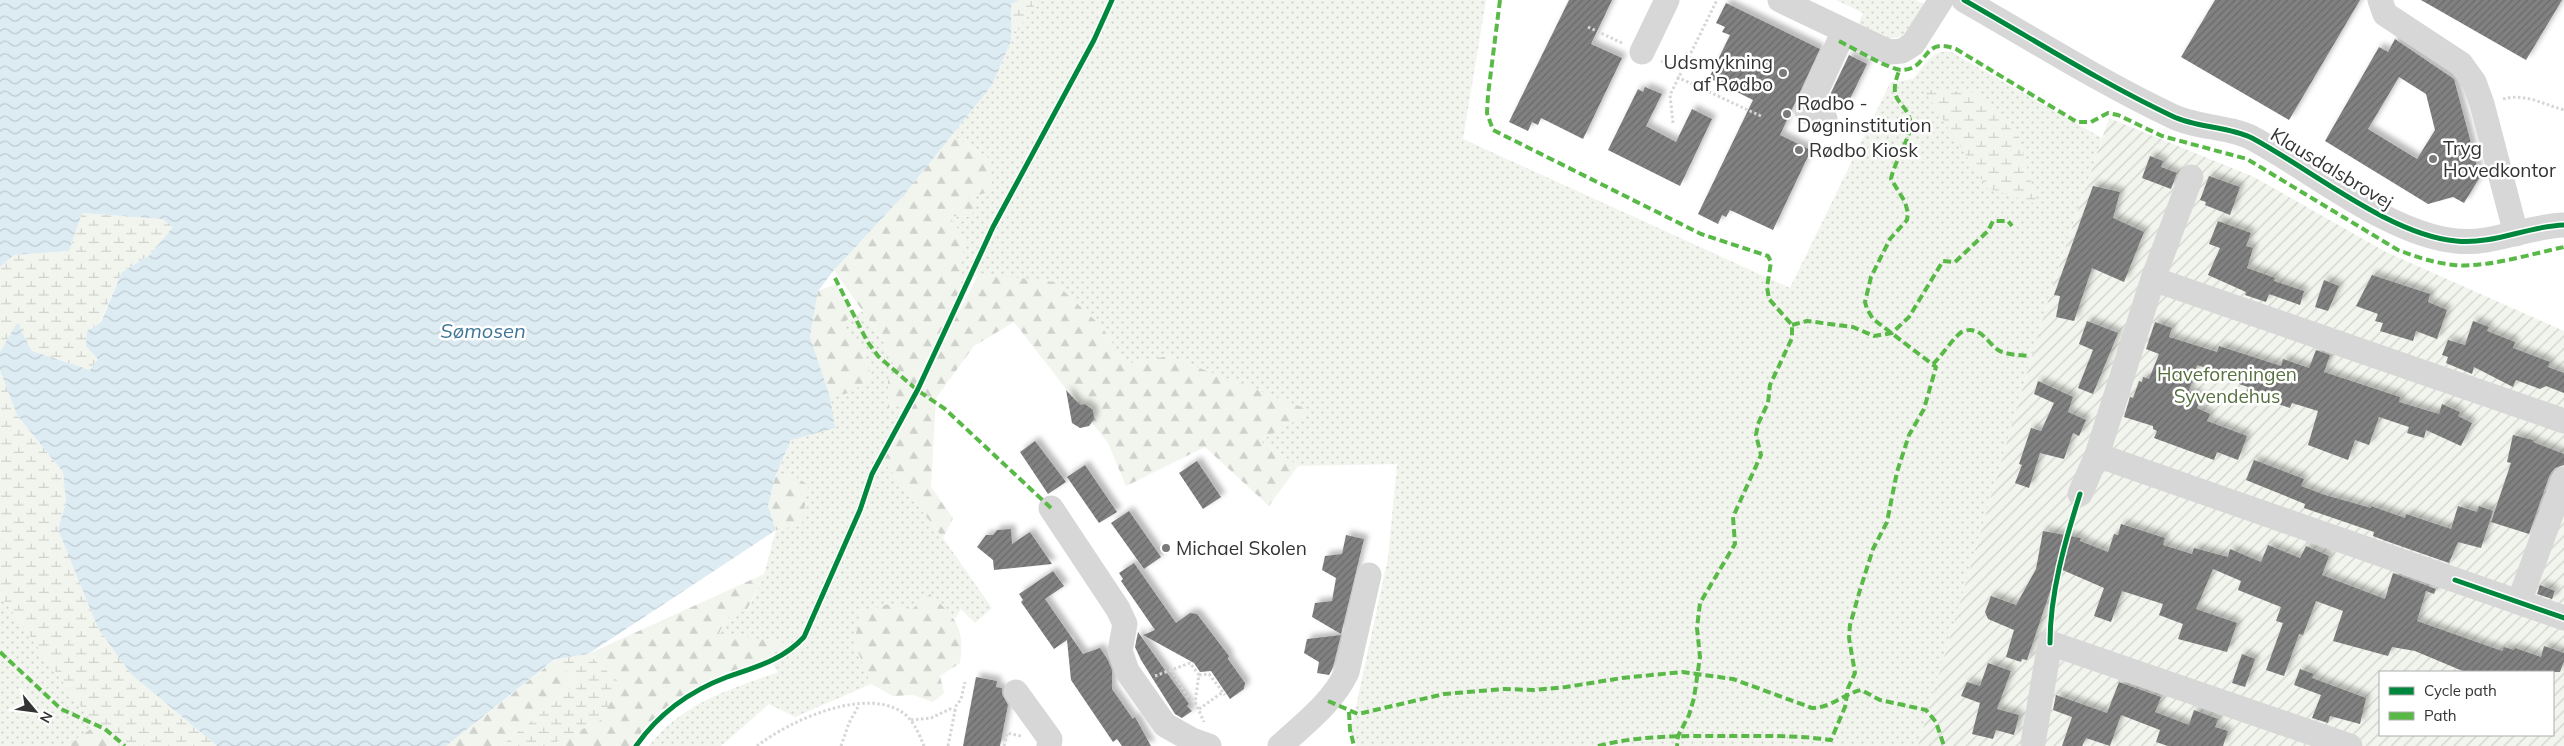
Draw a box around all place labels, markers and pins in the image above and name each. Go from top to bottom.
place label: Udsmykning af Rødbo [1664,50,1773,96]
marker: Udsmykning af Rødbo [1777,67,1789,79]
place label: Rødbo - Døgninstitution [1797,91,1932,137]
marker: Rødbo - Døgninstitution [1781,108,1793,120]
place label: Tryg Hovedkontor [2443,136,2556,182]
place label: Rødbo Kiosk [1809,138,1918,162]
marker: Rødbo Kiosk [1793,144,1805,156]
marker: Tryg Hovedkontor [2427,153,2439,165]
place label: Michael Skolen [1176,536,1307,560]
marker: Michael Skolen [1160,542,1172,554]

